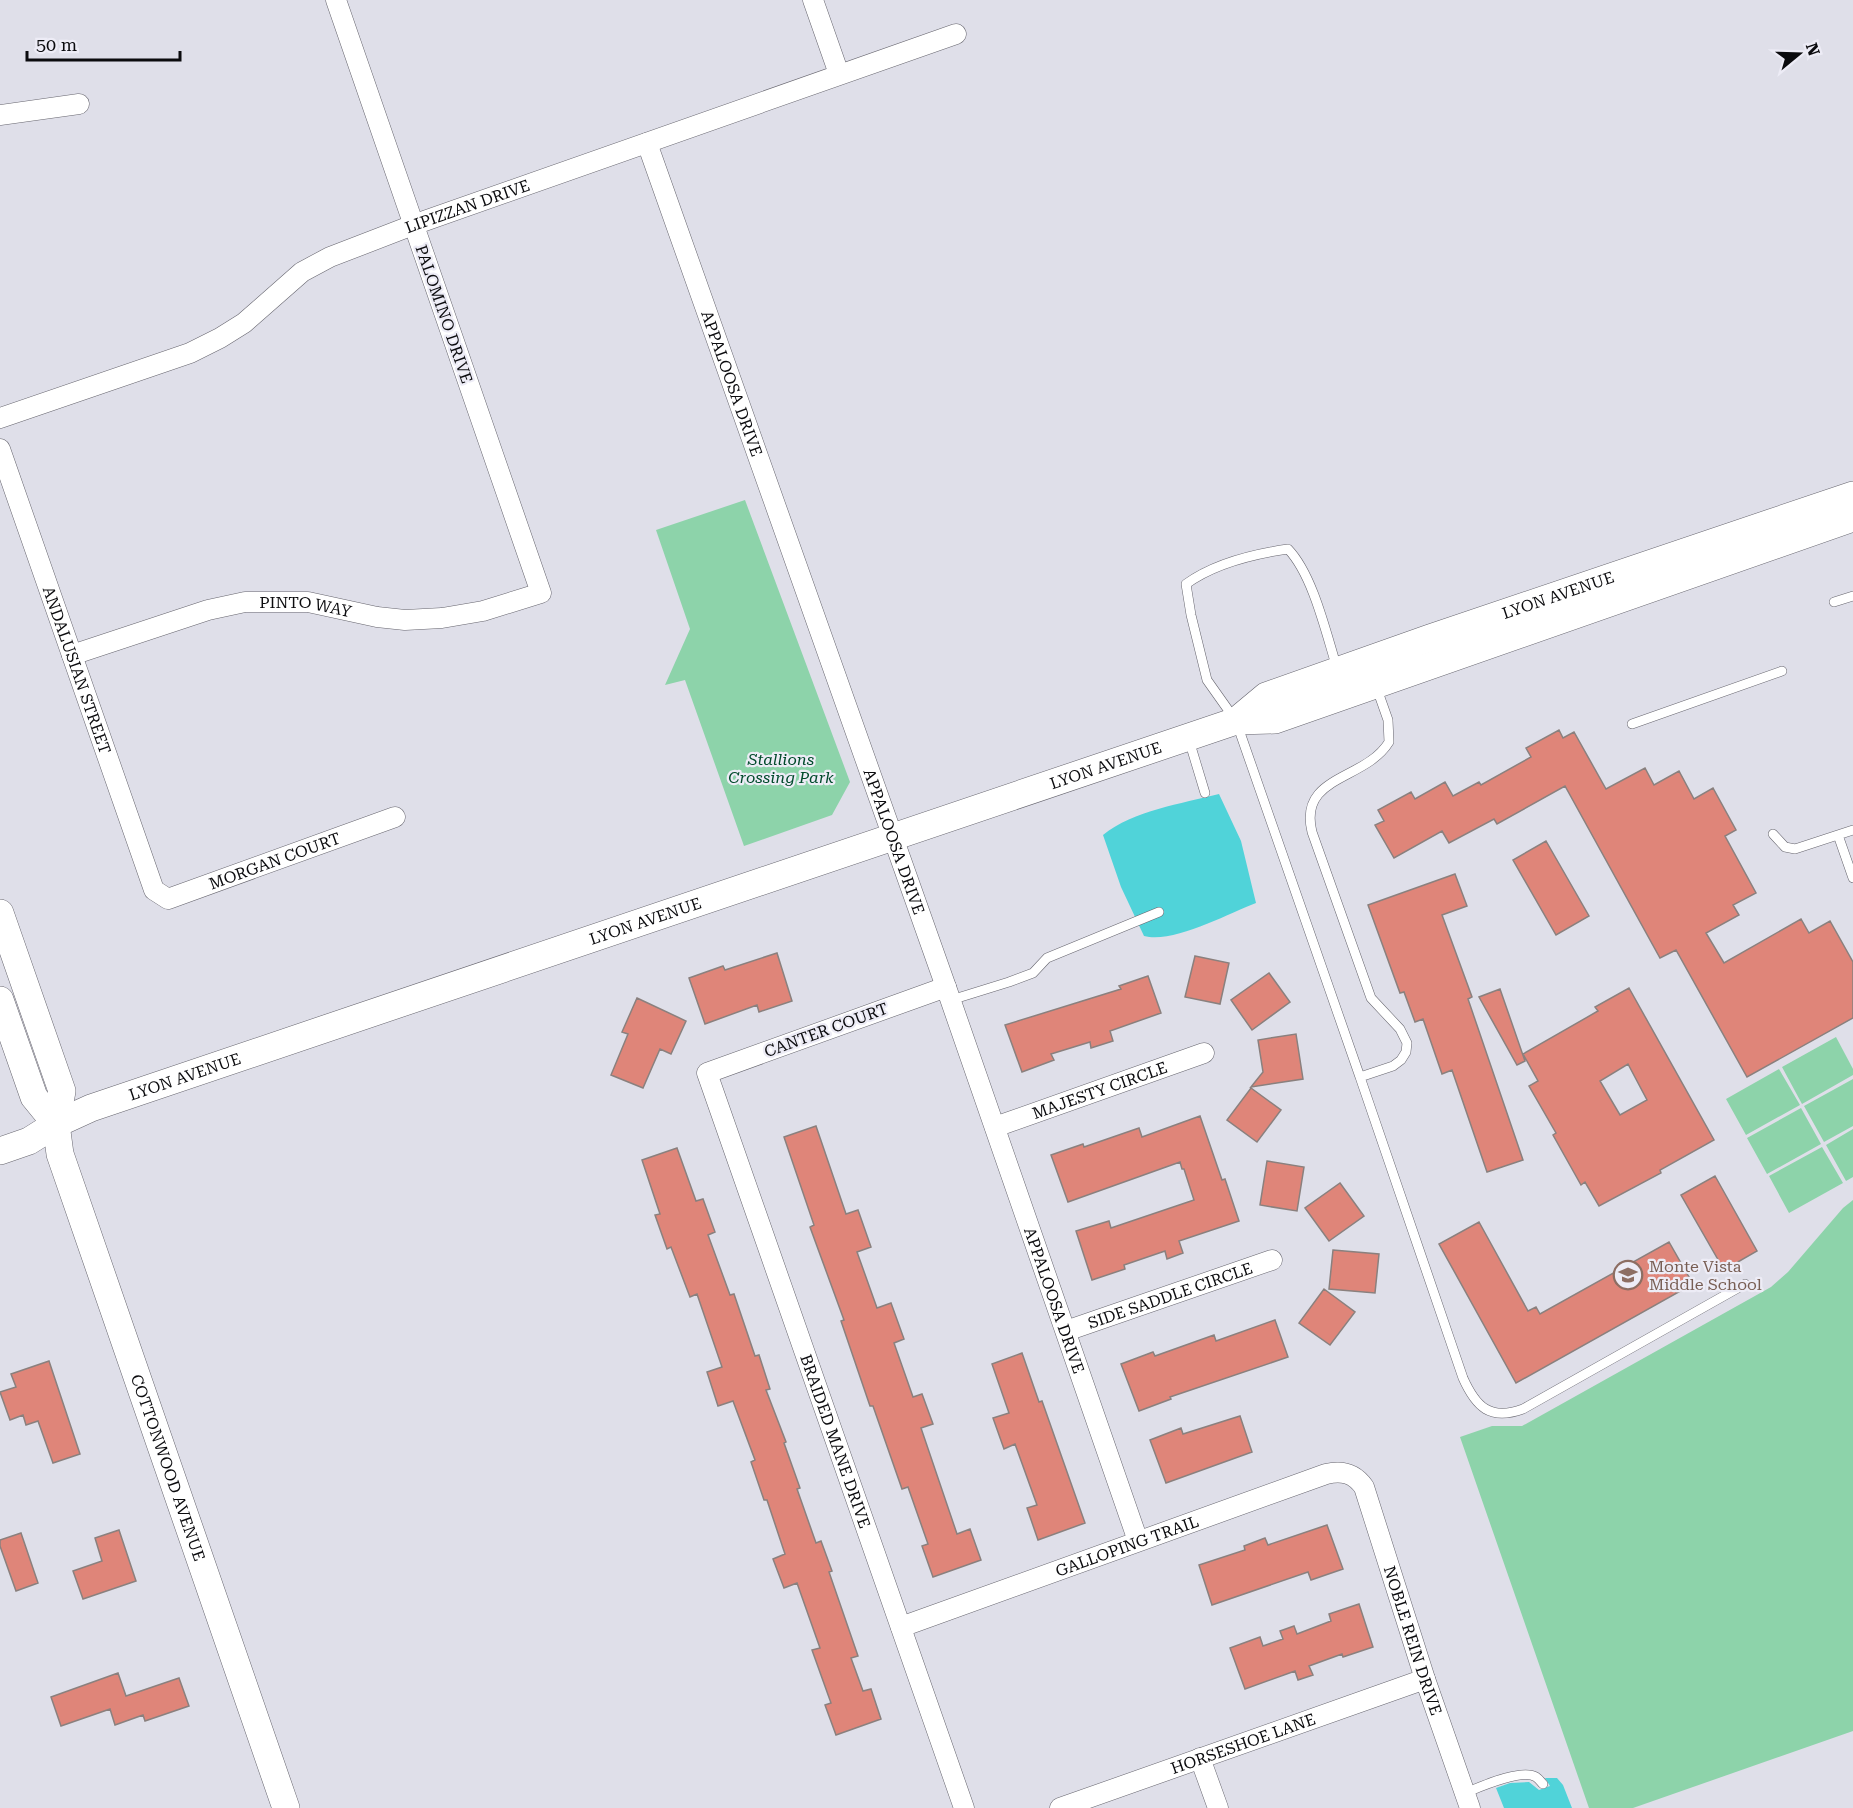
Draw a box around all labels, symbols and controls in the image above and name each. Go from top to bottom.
scale bar [27,24,180,62]
north arrow [1769,24,1829,84]
text: 50 m [36,34,77,55]
text: N [1802,40,1824,58]
street label: LIPIZZAN DRIVE [402,175,532,237]
street label: PALOMINO DRIVE [411,242,477,386]
street label: APPALOOSA DRIVE [698,308,767,459]
street label: LYON AVENUE [1500,567,1616,622]
street label: ANDALUSIAN STREET [39,584,115,757]
street label: PINTO WAY [259,593,354,621]
street label: LYON AVENUE [1047,737,1164,793]
park label: Stallions Crossing Park [728,750,834,787]
street label: APPALOOSA DRIVE [860,766,929,917]
street label: MORGAN COURT [206,828,343,893]
street label: LYON AVENUE [587,893,703,948]
street label: CANTER COURT [762,999,891,1061]
street label: LYON AVENUE [126,1049,243,1104]
street label: MAJESTY CIRCLE [1030,1057,1170,1123]
street label: APPALOOSA DRIVE [1020,1225,1089,1376]
place label: Monte Vista Middle School [1649,1257,1762,1294]
street label: SIDE SADDLE CIRCLE [1085,1258,1255,1332]
school or university icon: Monte Vista Middle School [1612,1259,1644,1291]
street label: BRAIDED MANE DRIVE [797,1352,875,1531]
street label: COTTONWOOD AVENUE [127,1372,209,1563]
street label: GALLOPING TRAIL [1053,1511,1201,1580]
street label: NOBLE REIN DRIVE [1380,1563,1446,1718]
street label: HORSESHOE LANE [1168,1709,1318,1778]

